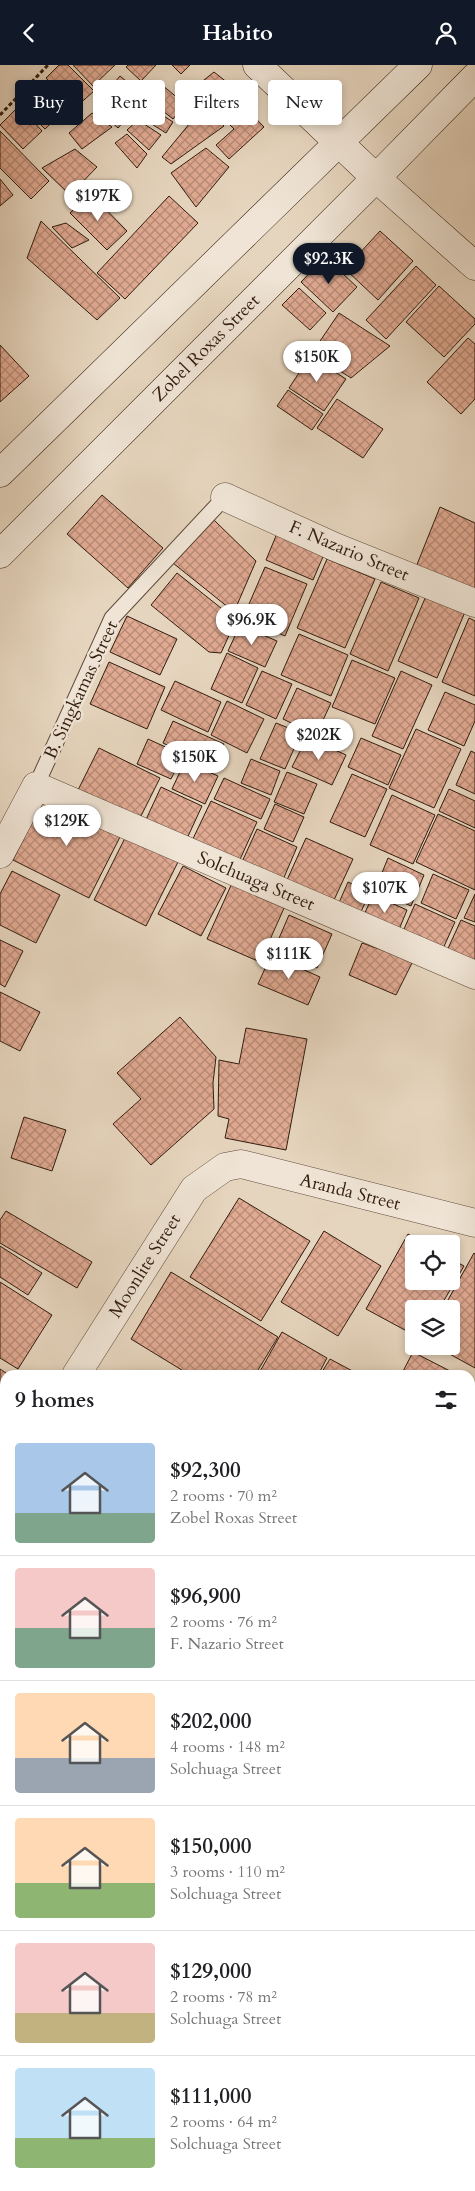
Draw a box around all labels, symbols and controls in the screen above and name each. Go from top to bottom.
text: Habito [202,18,273,48]
icon: back [15,19,43,47]
icon: person [432,19,460,47]
chip: Buy [15,80,83,125]
chip: Rent [93,80,165,125]
chip: Filters [175,80,258,125]
chip: New [268,80,342,125]
pin: $197K [63,179,133,222]
text: $197K [75,185,121,207]
pin: $92.3K [288,243,370,285]
text: $92.3K [304,248,354,270]
street label: Zobel Roxas Street [147,288,266,407]
pin: $150K [282,341,352,383]
text: $150K [294,346,340,368]
street label: F. Nazario Street [285,514,413,588]
pin: $96.9K [211,603,293,646]
text: $96.9K [227,609,277,631]
street label: B. Singkamas Street [38,616,124,764]
pin: $202K [284,719,354,761]
text: $202K [296,724,342,746]
pin: $150K [160,741,230,783]
text: $150K [172,746,218,768]
pin: $129K [32,805,102,847]
text: $129K [44,810,90,832]
street label: Solchuaga Street [194,845,319,917]
pin: $107K [350,871,420,914]
text: $107K [362,877,408,899]
pin: $111K [254,937,324,980]
text: $111K [266,943,312,965]
street label: Aranda Street [297,1167,403,1217]
street label: Moonlite Street [103,1209,187,1323]
map controls [405,1235,460,1355]
button: locate [405,1235,460,1290]
button: layers [405,1300,460,1355]
text: 9 homes [15,1386,94,1415]
icon: filters [432,1386,460,1414]
text: $92,300 [170,1456,241,1485]
icon: home [55,1463,115,1523]
text: 2 rooms · 70 m² [170,1485,277,1507]
text: Zobel Roxas Street [170,1507,297,1529]
text: $96,900 [170,1582,241,1611]
icon: home [55,1588,115,1648]
text: 2 rooms · 76 m² [170,1611,277,1633]
text: F. Nazario Street [170,1633,284,1655]
text: $202,000 [170,1707,251,1736]
icon: home [55,1713,115,1773]
text: 4 rooms · 148 m² [170,1736,285,1758]
text: Solchuaga Street [170,1758,281,1780]
text: $150,000 [170,1832,251,1861]
icon: home [55,1838,115,1898]
text: 3 rooms · 110 m² [170,1861,285,1883]
text: Solchuaga Street [170,1883,281,1905]
text: $129,000 [170,1957,251,1986]
icon: home [55,1963,115,2023]
text: 2 rooms · 78 m² [170,1986,277,2008]
text: Solchuaga Street [170,2008,281,2030]
text: $111,000 [170,2082,251,2111]
icon: home [55,2088,115,2148]
text: 2 rooms · 64 m² [170,2111,277,2133]
text: Solchuaga Street [170,2133,281,2155]

